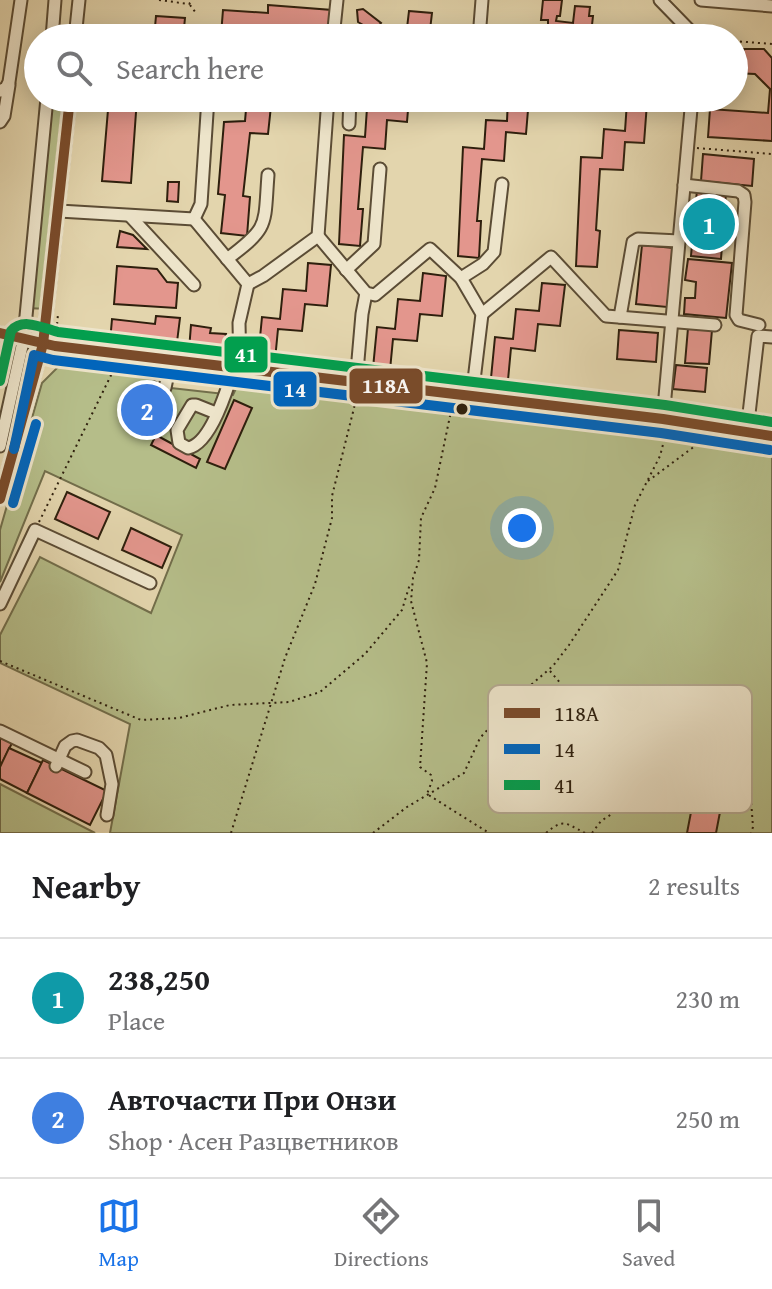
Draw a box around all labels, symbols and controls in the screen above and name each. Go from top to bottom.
search box [24,24,748,112]
icon: search [52,46,96,90]
text: Search here [116,46,264,90]
pin: 1 [683,194,735,254]
line badge: 41 [223,335,269,374]
text: 41 [235,338,257,370]
line badge: 118А [348,367,424,405]
text: 118А [362,369,410,401]
line badge: 14 [272,370,318,408]
text: 14 [284,373,306,405]
pin: 2 [121,380,173,440]
unlabelled marker [454,401,470,417]
your location [502,508,542,548]
legend [488,685,752,813]
text: 118А [554,697,600,729]
text: 14 [554,733,575,765]
text: 41 [554,769,575,801]
text: Nearby [32,861,141,910]
text: 2 results [648,866,740,905]
text: 238,250 [108,957,210,1001]
text: 1 [51,979,65,1018]
text: 230 m [675,979,740,1018]
text: Place [108,1001,165,1040]
text: Авточасти При Онзи [108,1077,396,1121]
text: 2 [51,1099,65,1138]
text: 250 m [675,1099,740,1138]
text: Shop · Асен Разцветников [108,1121,399,1160]
tab: Map [97,1194,141,1274]
tab: Directions [334,1194,429,1274]
tab: Saved [622,1194,675,1274]

